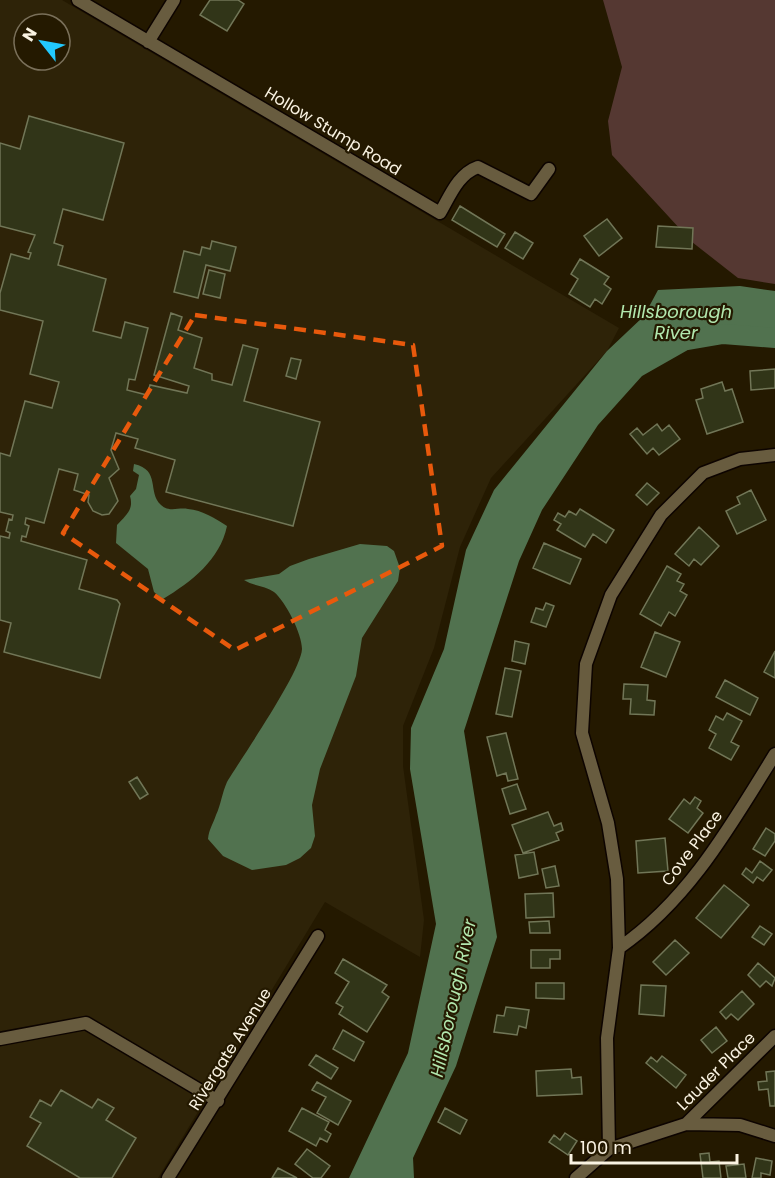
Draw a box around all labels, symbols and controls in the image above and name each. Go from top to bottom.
north arrow [12,12,72,72]
text: N [17,23,43,46]
street label: Hollow Stump Road [260,81,406,181]
water label: Hillsborough River [620,299,732,345]
street label: Cove Place [656,805,728,891]
water label: Hillsborough River [424,915,482,1079]
street label: Rivergate Avenue [183,983,277,1115]
street label: Lauder Place [672,1027,760,1115]
scale bar [571,1127,738,1165]
text: 100 m [580,1135,632,1160]

